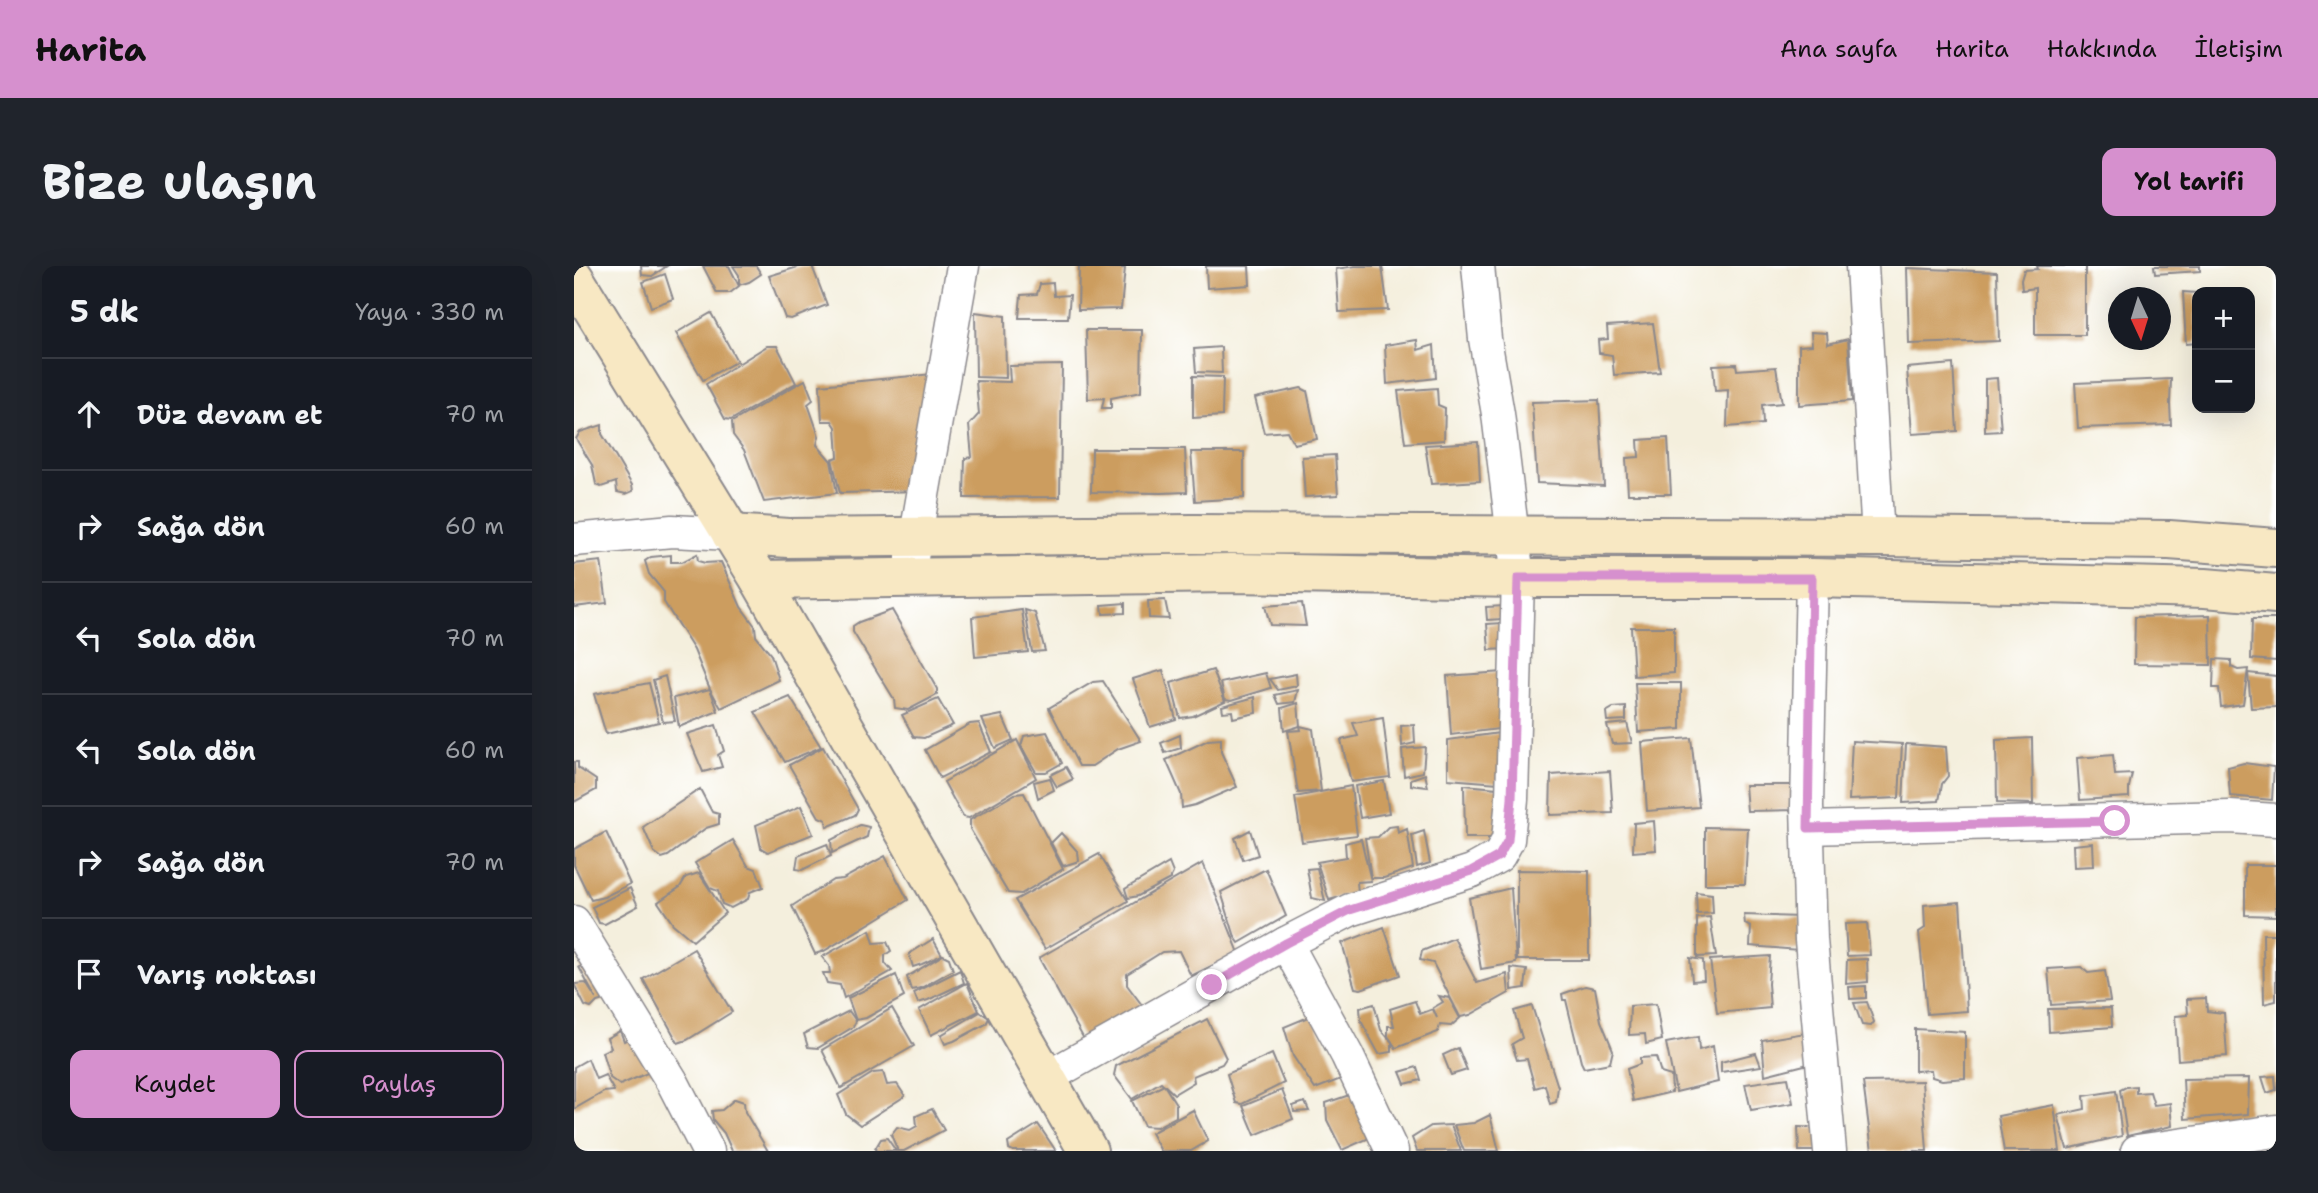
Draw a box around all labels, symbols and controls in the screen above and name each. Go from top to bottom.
text: Harita [35,27,146,72]
text: Ana sayfa [1780,33,1897,65]
text: Harita [1935,33,2009,65]
text: Hakkında [2047,33,2157,65]
text: İletişim [2195,33,2283,65]
button: Yol tarifi [2102,148,2276,216]
text: Bize ulaşın [42,149,317,215]
north arrow [2108,287,2171,350]
map controls [2192,287,2255,413]
button: + [2192,287,2255,350]
text: 5 dk [70,291,139,332]
text: Yaya · 330 m [355,297,504,327]
button: − [2192,350,2255,413]
icon: ahead [70,395,108,433]
text: Düz devam et [137,397,322,432]
text: 70 m [445,399,504,429]
icon: right [70,507,108,545]
text: Sağa dön [137,509,265,544]
text: 60 m [445,511,504,541]
icon: left [70,619,108,657]
text: Sola dön [137,621,256,656]
text: 70 m [445,623,504,653]
icon: left [70,731,108,769]
text: Sola dön [137,733,256,768]
text: 60 m [445,735,504,765]
route start [2099,805,2130,836]
icon: right [70,843,108,881]
text: Sağa dön [137,845,265,880]
text: 70 m [445,847,504,877]
icon: arrive [70,955,108,993]
text: Varış noktası [137,957,317,992]
route end [1196,969,1227,1000]
button: Kaydet [70,1050,280,1118]
button: Paylaş [294,1050,504,1118]

